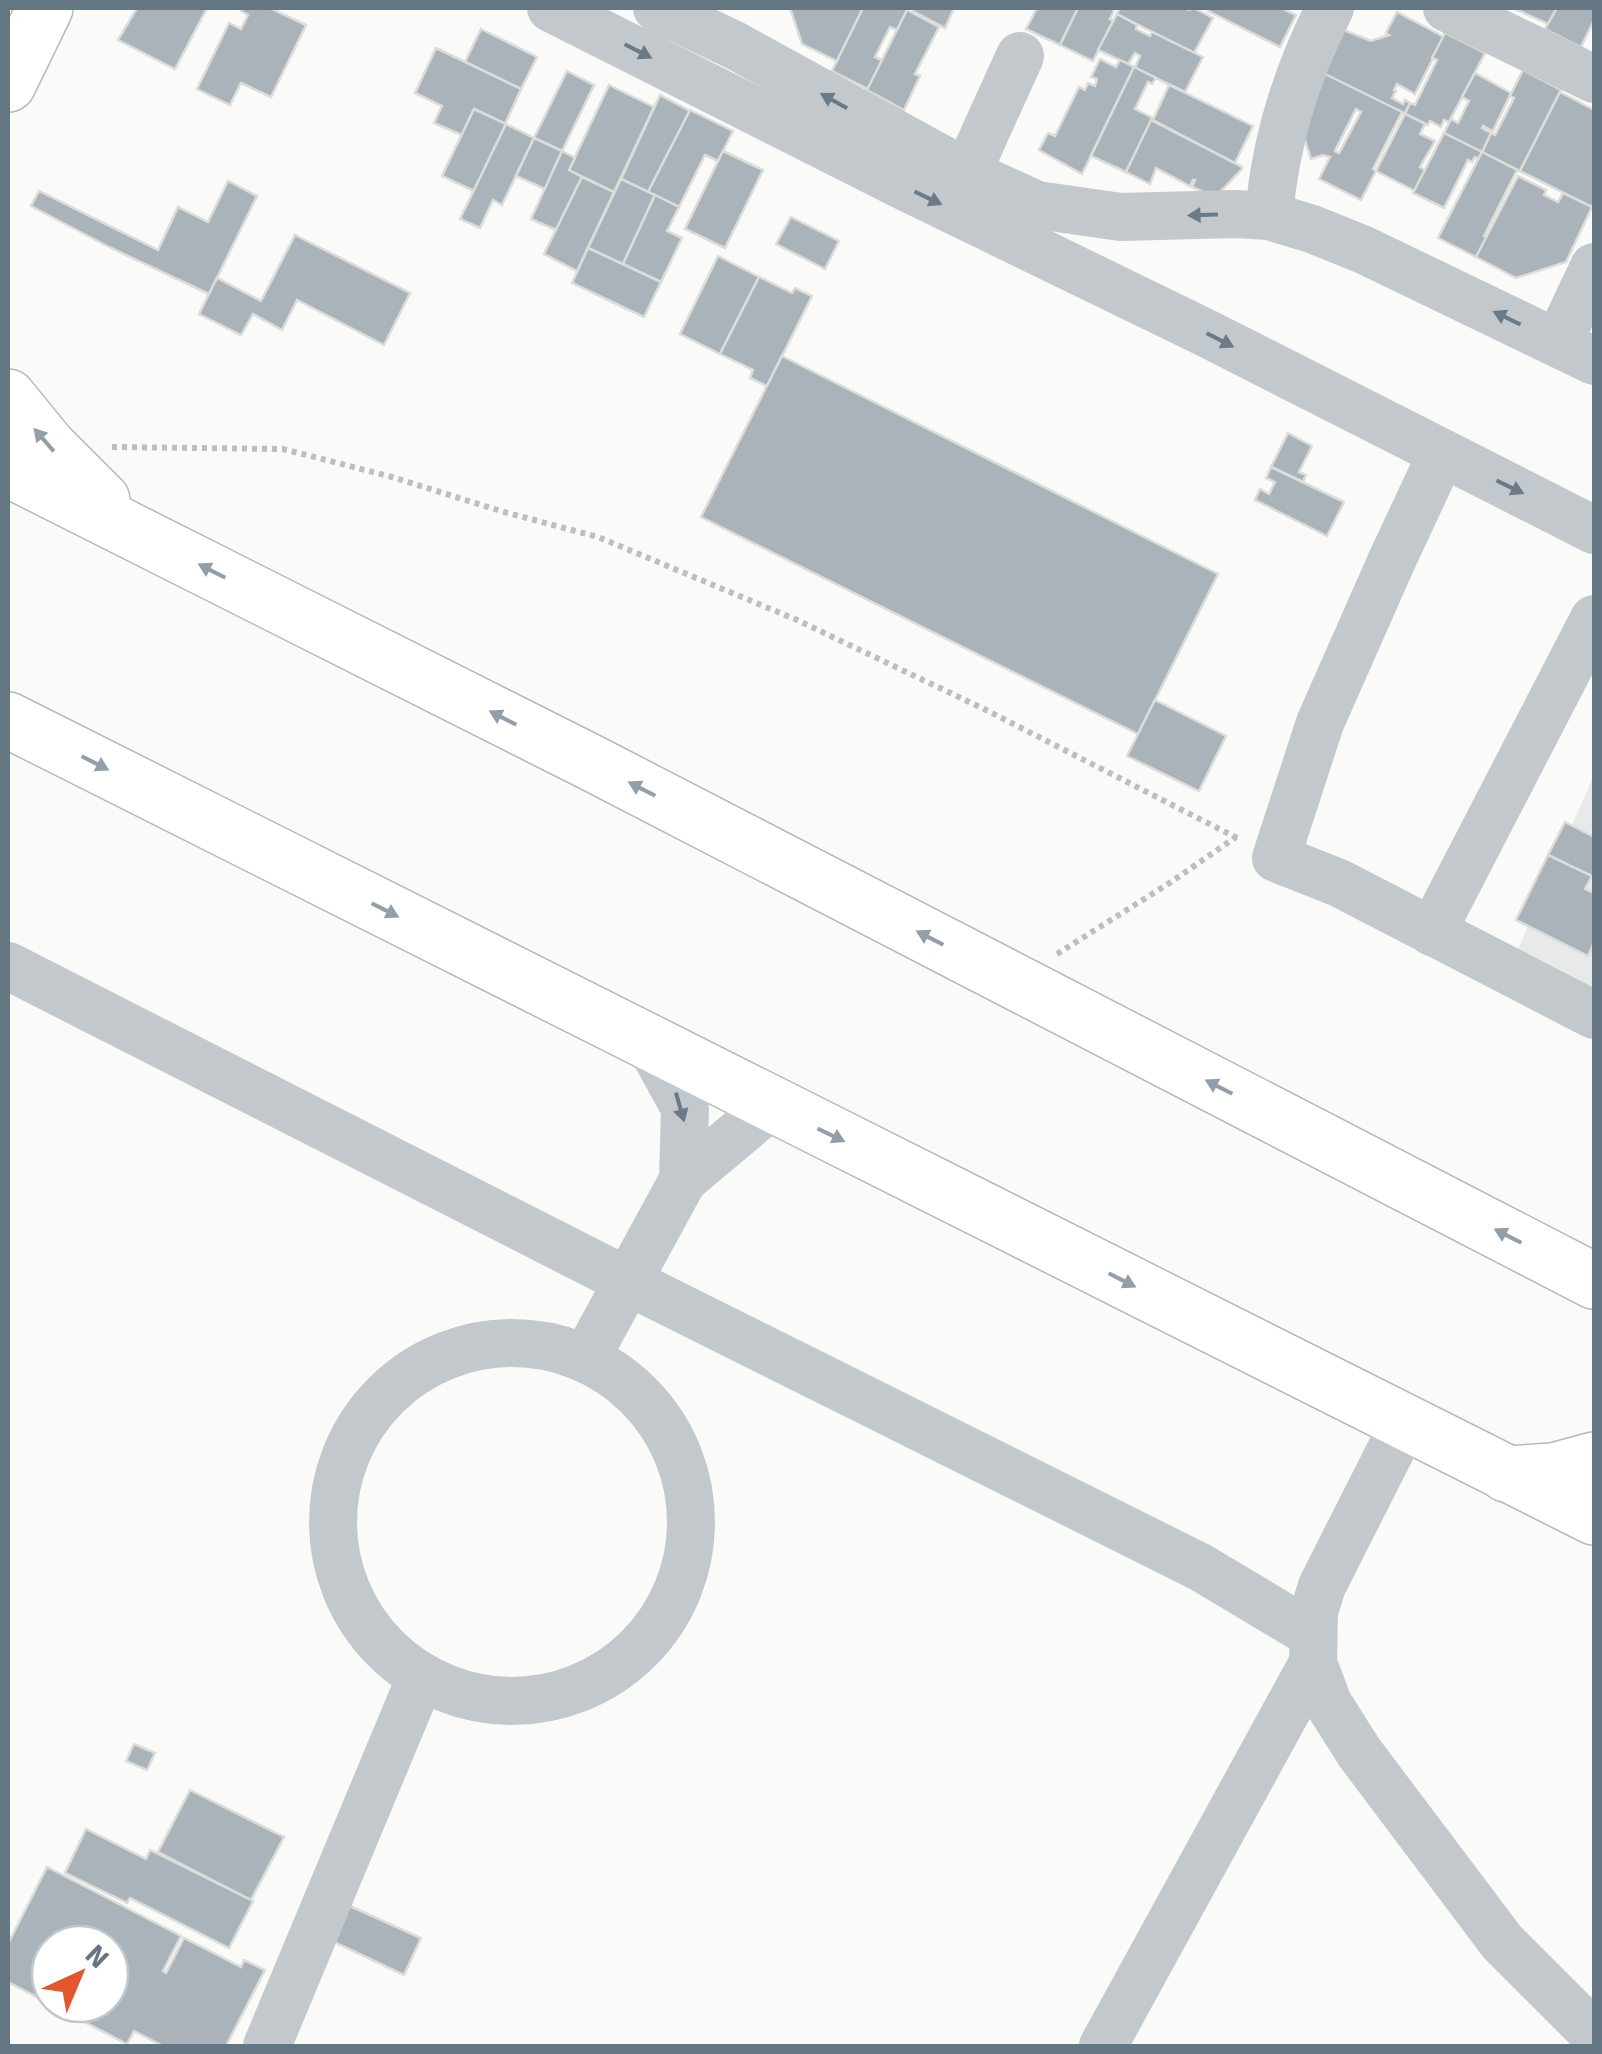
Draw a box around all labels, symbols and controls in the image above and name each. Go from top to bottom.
one-way arrow [624,42,653,59]
one-way arrow [820,92,849,109]
one-way arrow [914,189,943,206]
one-way arrow [1187,208,1219,224]
one-way arrow [1492,310,1521,327]
one-way arrow [1206,331,1235,348]
one-way arrow [33,428,55,453]
one-way arrow [1496,478,1525,495]
one-way arrow [198,563,227,580]
one-way arrow [488,710,517,727]
one-way arrow [80,755,109,772]
one-way arrow [627,781,656,798]
one-way arrow [370,901,399,918]
one-way arrow [916,930,945,947]
one-way arrow [1204,1079,1233,1096]
one-way arrow [673,1092,688,1123]
one-way arrow [817,1126,846,1143]
one-way arrow [1493,1228,1522,1245]
one-way arrow [1108,1271,1137,1288]
north arrow [30,1924,130,2024]
text: N [78,1938,115,1976]

